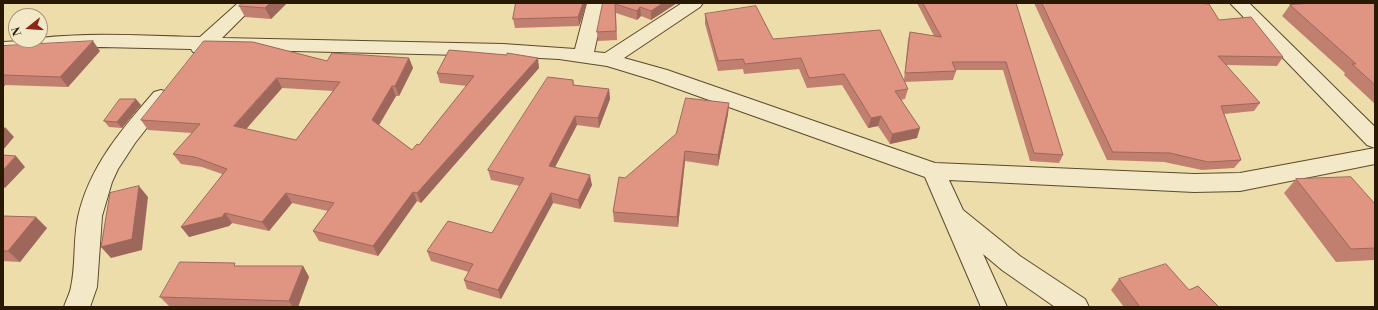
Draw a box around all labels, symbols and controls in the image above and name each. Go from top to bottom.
north arrow [8,8,48,48]
text: N [10,25,25,37]

